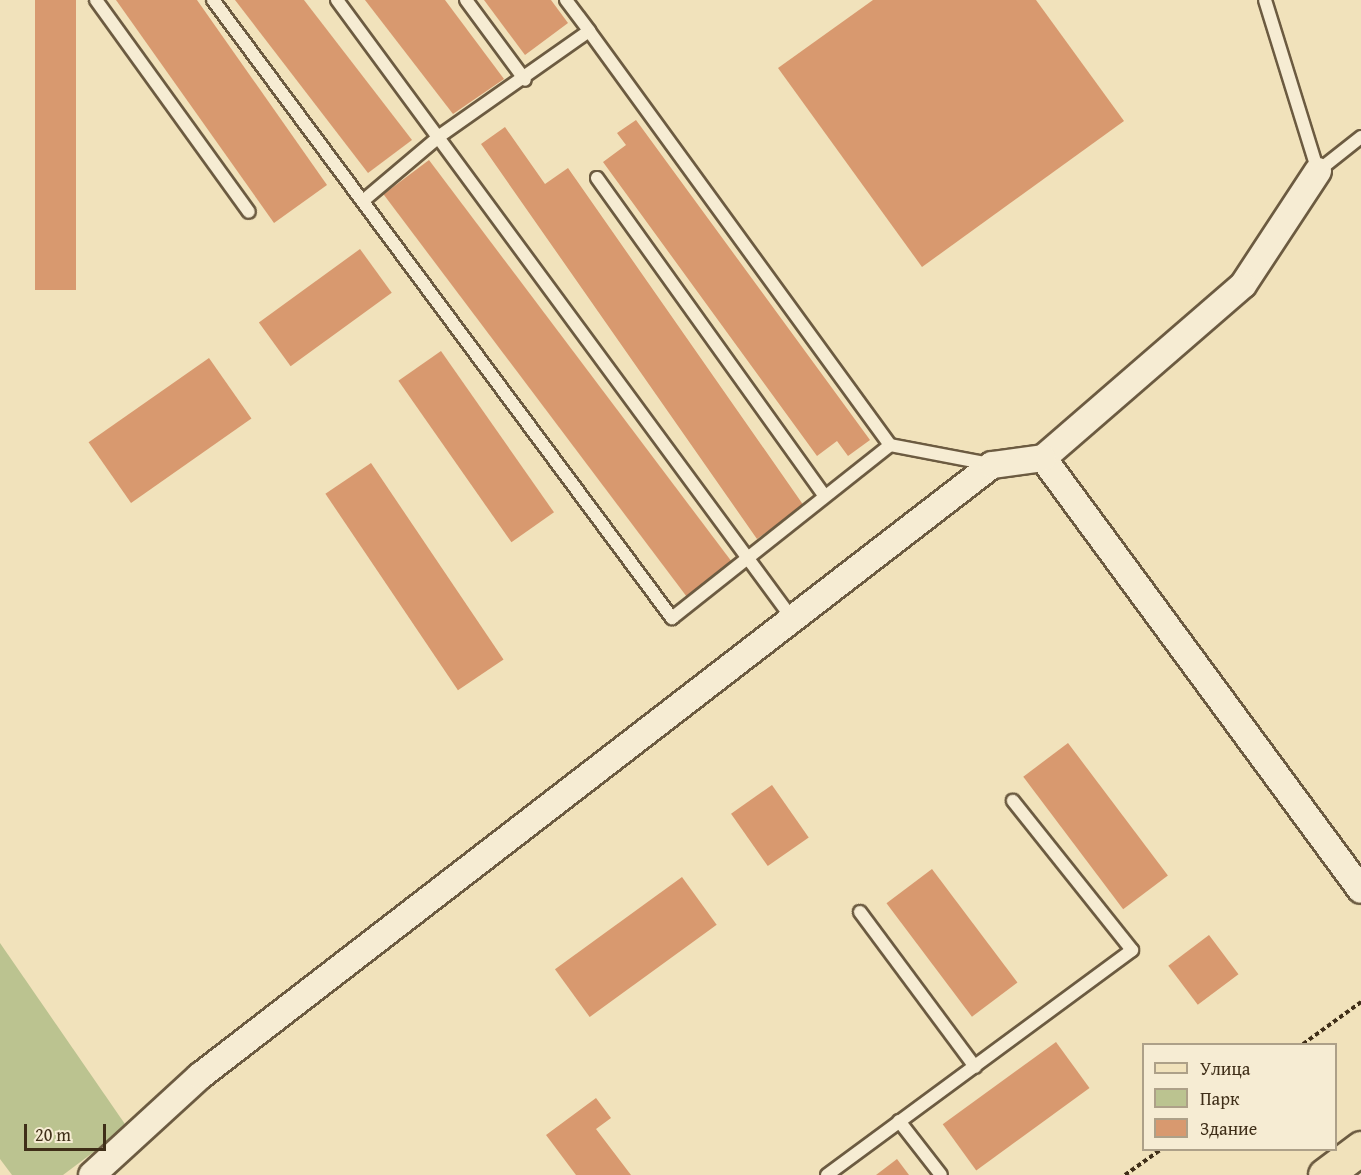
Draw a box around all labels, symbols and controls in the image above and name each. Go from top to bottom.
legend [1142,1043,1337,1151]
text: Улица [1200,1055,1250,1082]
text: Парк [1200,1085,1239,1112]
scale bar [27,1112,110,1150]
text: Здание [1200,1115,1257,1142]
text: 20 m [35,1121,71,1148]

